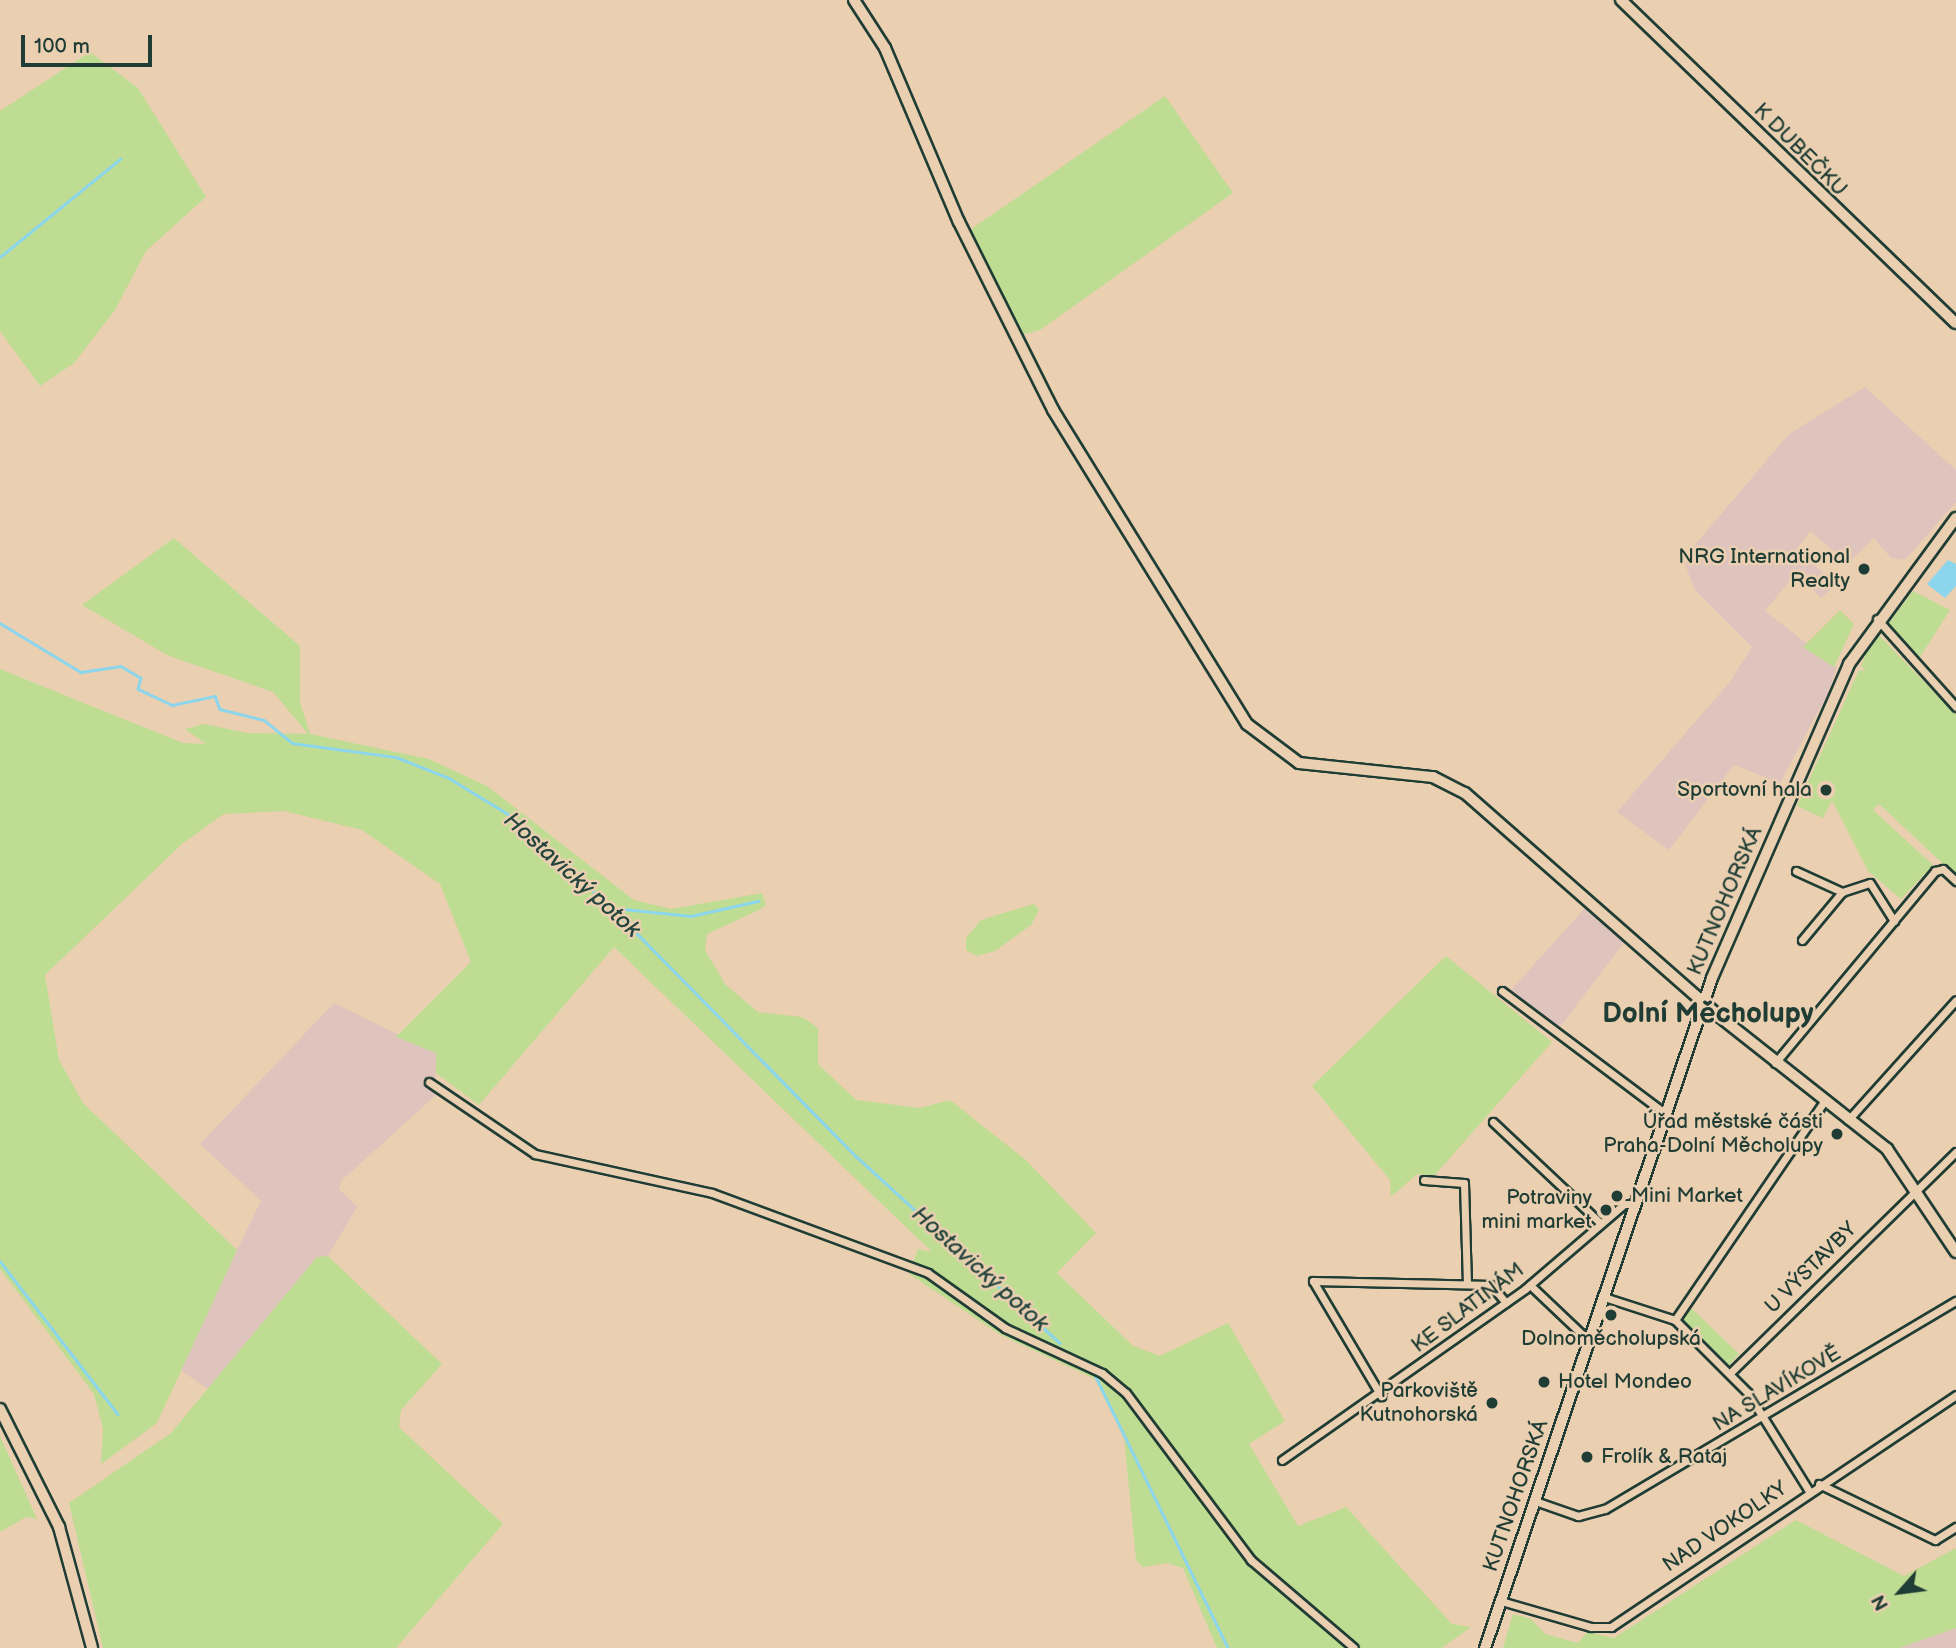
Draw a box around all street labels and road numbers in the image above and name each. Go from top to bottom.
street label: K DUBEČKU [1748,98,1852,202]
street label: KUTNOHORSKÁ [1682,823,1768,979]
street label: U VÝSTAVBY [1760,1217,1862,1319]
street label: KE SLATINÁM [1407,1257,1529,1359]
street label: NA SLAVÍKOVĚ [1708,1341,1846,1437]
street label: KUTNOHORSKÁ [1478,1417,1554,1575]
street label: NAD VOKOLKY [1658,1476,1792,1578]

